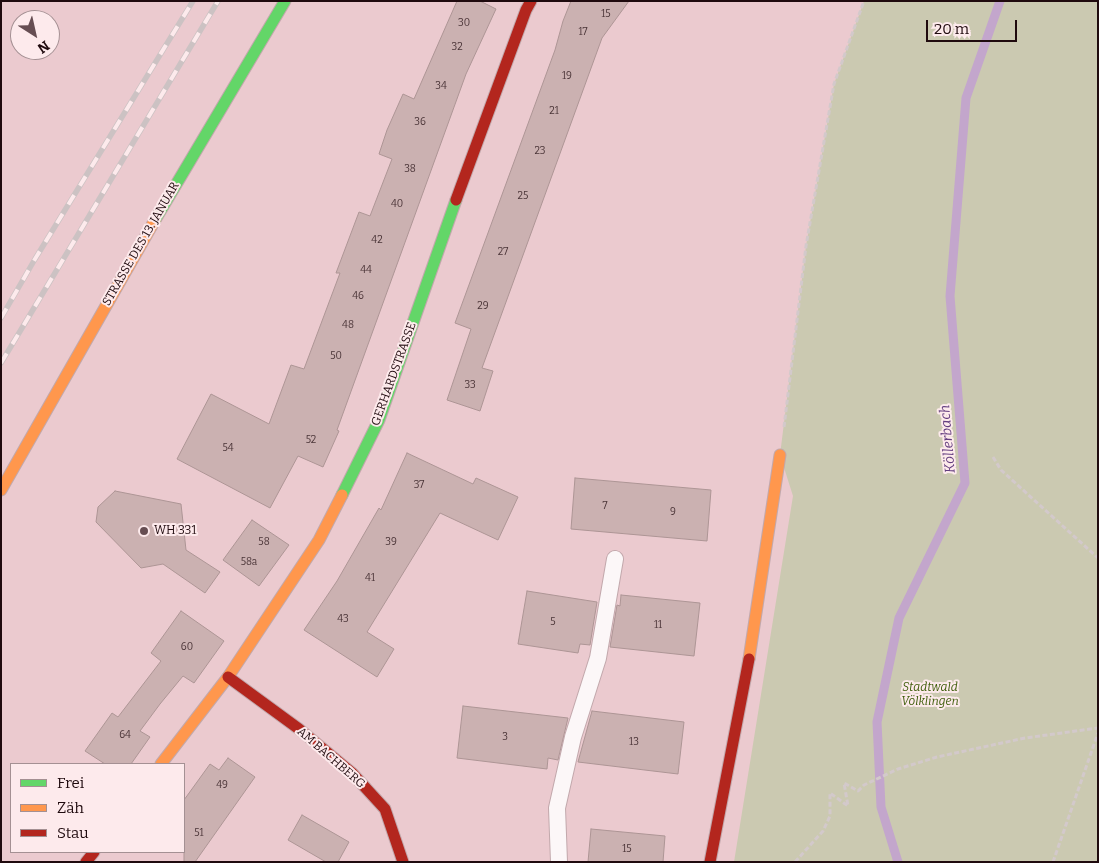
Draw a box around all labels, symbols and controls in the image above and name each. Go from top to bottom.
house number: 15 [601,8,611,20]
north arrow [10,10,60,60]
scale bar [929,10,1020,42]
house number: 30 [458,17,470,29]
text: 20 m [934,20,969,38]
house number: 17 [579,26,587,38]
text: N [34,37,53,57]
house number: 32 [451,41,463,53]
house number: 19 [562,70,572,82]
house number: 34 [435,80,447,92]
house number: 21 [549,105,559,117]
house number: 36 [414,116,426,128]
house number: 23 [534,145,546,157]
house number: 38 [404,163,416,175]
street label: STRASSE DES 13. JANUAR [100,180,182,308]
house number: 25 [518,190,528,202]
house number: 40 [391,198,403,210]
house number: 42 [371,234,383,246]
house number: 27 [498,246,508,258]
house number: 44 [360,264,372,276]
house number: 46 [352,290,364,302]
house number: 29 [477,300,489,312]
house number: 48 [342,319,354,331]
street label: GERHARDSTRASSE [369,320,419,428]
house number: 50 [330,350,342,362]
house number: 33 [464,379,476,391]
water label: Köllerbach [937,404,959,474]
house number: 52 [306,434,316,446]
house number: 54 [222,442,234,454]
house number: 37 [414,479,424,491]
house number: 7 [602,500,608,512]
house number: 9 [670,506,676,518]
place label: WH 331 [154,524,196,538]
marker: WH 331 [138,525,150,537]
house number: 58 [258,536,270,548]
house number: 39 [385,536,397,548]
house number: 58a [241,556,257,568]
house number: 41 [365,572,375,584]
house number: 43 [337,613,349,625]
house number: 5 [550,616,556,628]
house number: 11 [654,619,662,631]
house number: 60 [181,641,193,653]
park label: Stadtwald Völklingen [901,681,959,709]
street label: AM BACHBERG [294,725,368,791]
house number: 64 [119,729,131,741]
house number: 3 [502,731,508,743]
house number: 13 [629,736,639,748]
legend [10,763,185,853]
text: Frei [57,774,84,792]
house number: 49 [216,779,228,791]
text: Zäh [57,799,84,817]
text: Stau [57,824,89,842]
house number: 51 [194,827,204,839]
house number: 15 [622,843,632,855]

